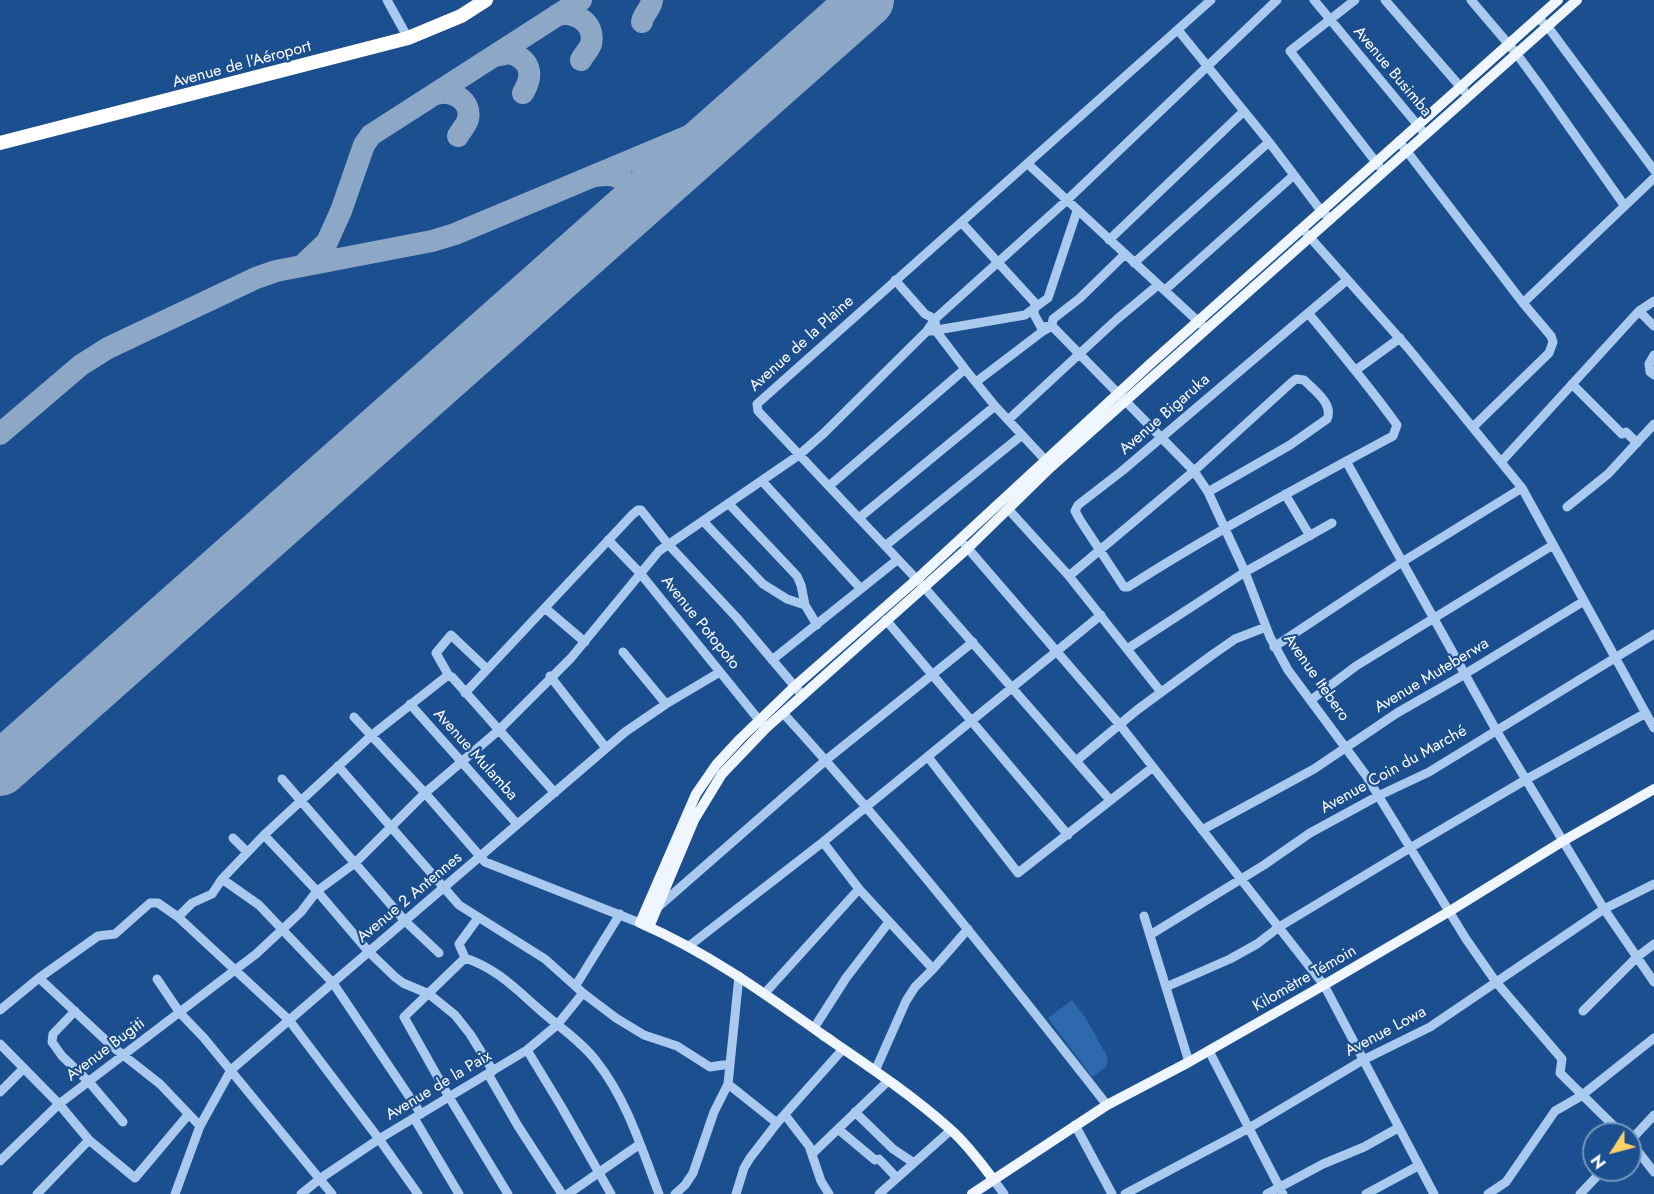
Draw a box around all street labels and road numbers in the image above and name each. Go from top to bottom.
street label: Avenue Busimba [1349,23,1435,121]
street label: Avenue de l'Aéroport [171,37,313,93]
street label: Avenue de la Plaine [746,292,858,396]
street label: Avenue Bigaruka [1116,371,1214,459]
street label: Avenue Potopoto [656,572,744,674]
street label: Avenue Itebero [1279,631,1353,725]
street label: Avenue Muteberwa [1371,634,1493,718]
street label: Avenue Mulamba [429,705,521,805]
street label: Avenue Coin du Marché [1318,722,1470,818]
street label: Avenue 2 Antennes [354,849,466,947]
street label: Kilomètre Témoin [1250,942,1360,1016]
street label: Avenue Lowa [1342,1003,1430,1061]
street label: Avenue Bugiti [63,1014,149,1086]
street label: Avenue de la Paix [383,1047,495,1125]

